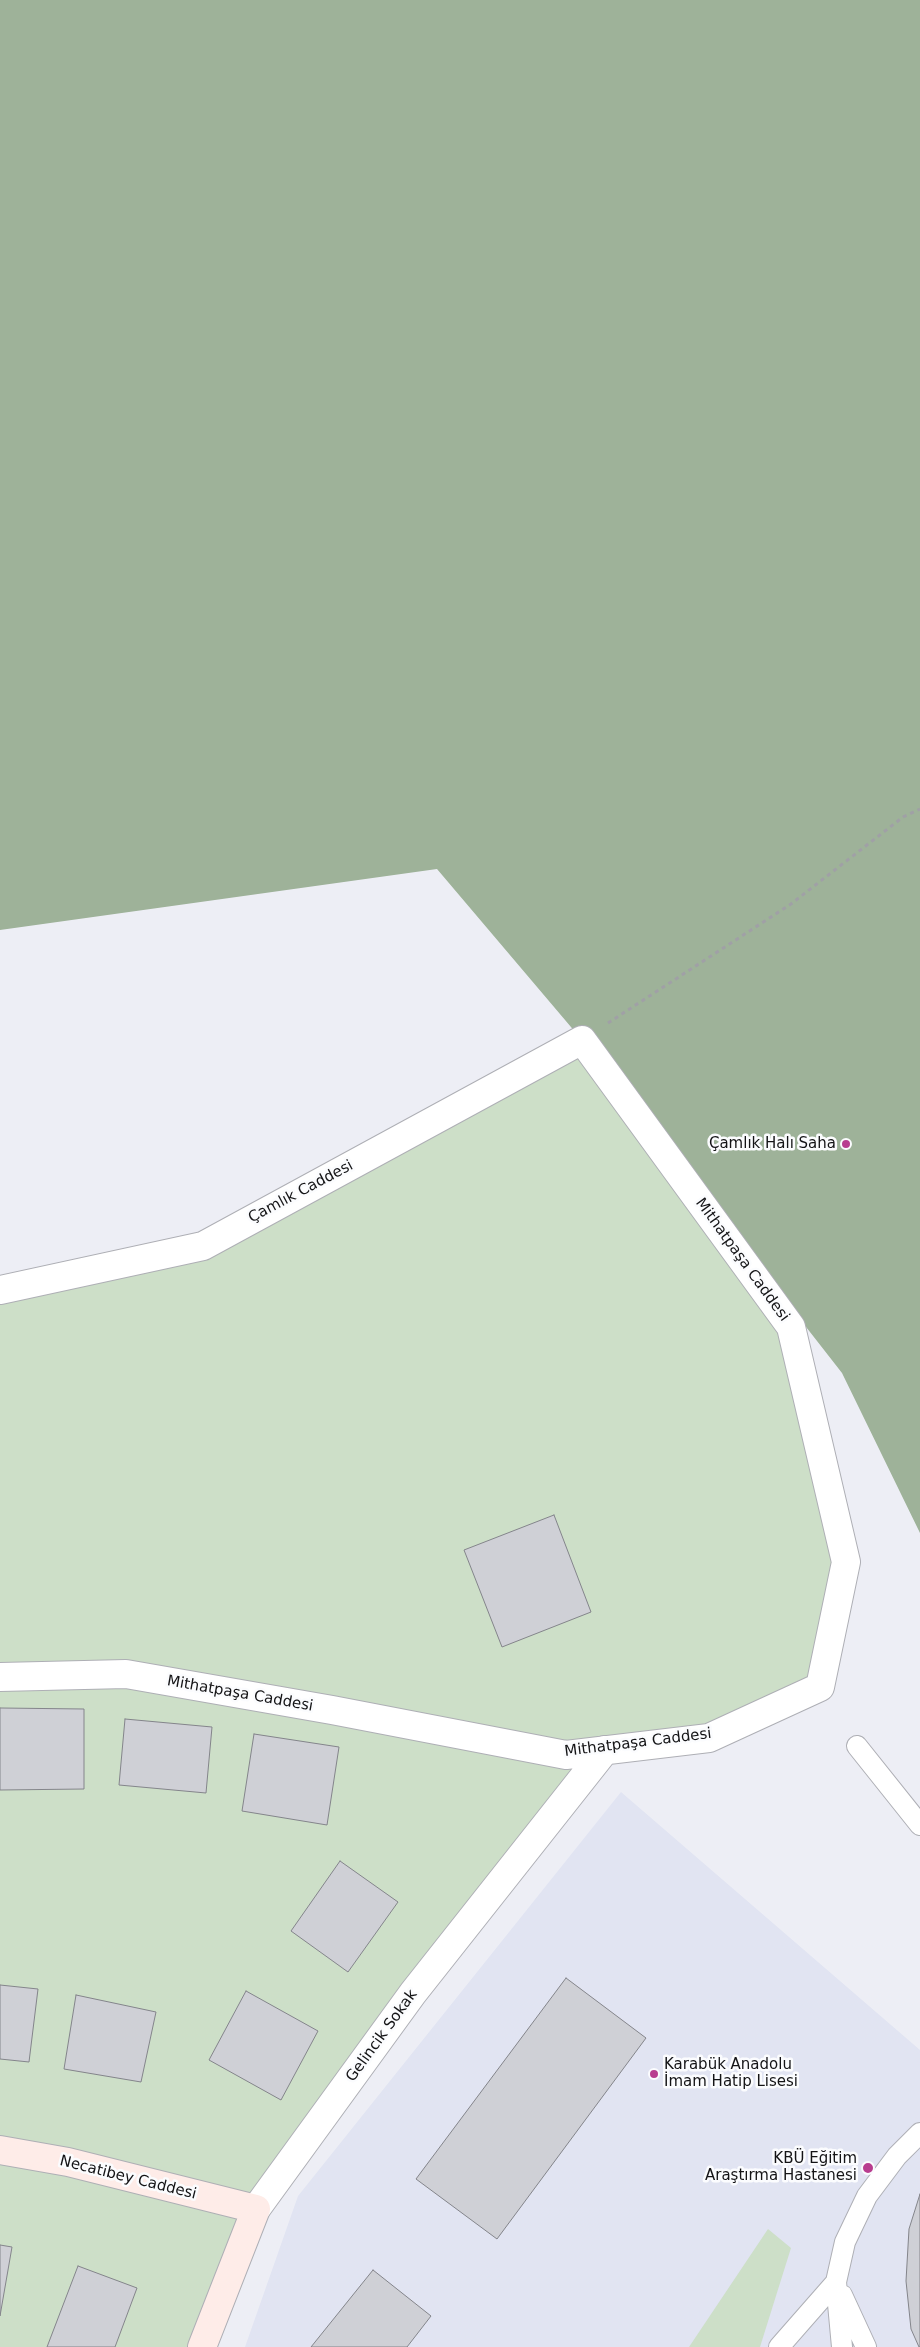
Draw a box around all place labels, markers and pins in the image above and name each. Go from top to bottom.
place label: Çamlık Halı Saha [709,1135,836,1153]
marker: Çamlık Halı Saha [840,1138,852,1150]
place label: Karabük Anadolu İmam Hatip Lisesi [664,2056,798,2091]
marker: Karabük Anadolu İmam Hatip Lisesi [648,2068,660,2080]
place label: KBÜ Eğitim Araştırma Hastanesi [705,2150,857,2185]
marker: KBÜ Eğitim Araştırma Hastanesi [861,2161,875,2175]

